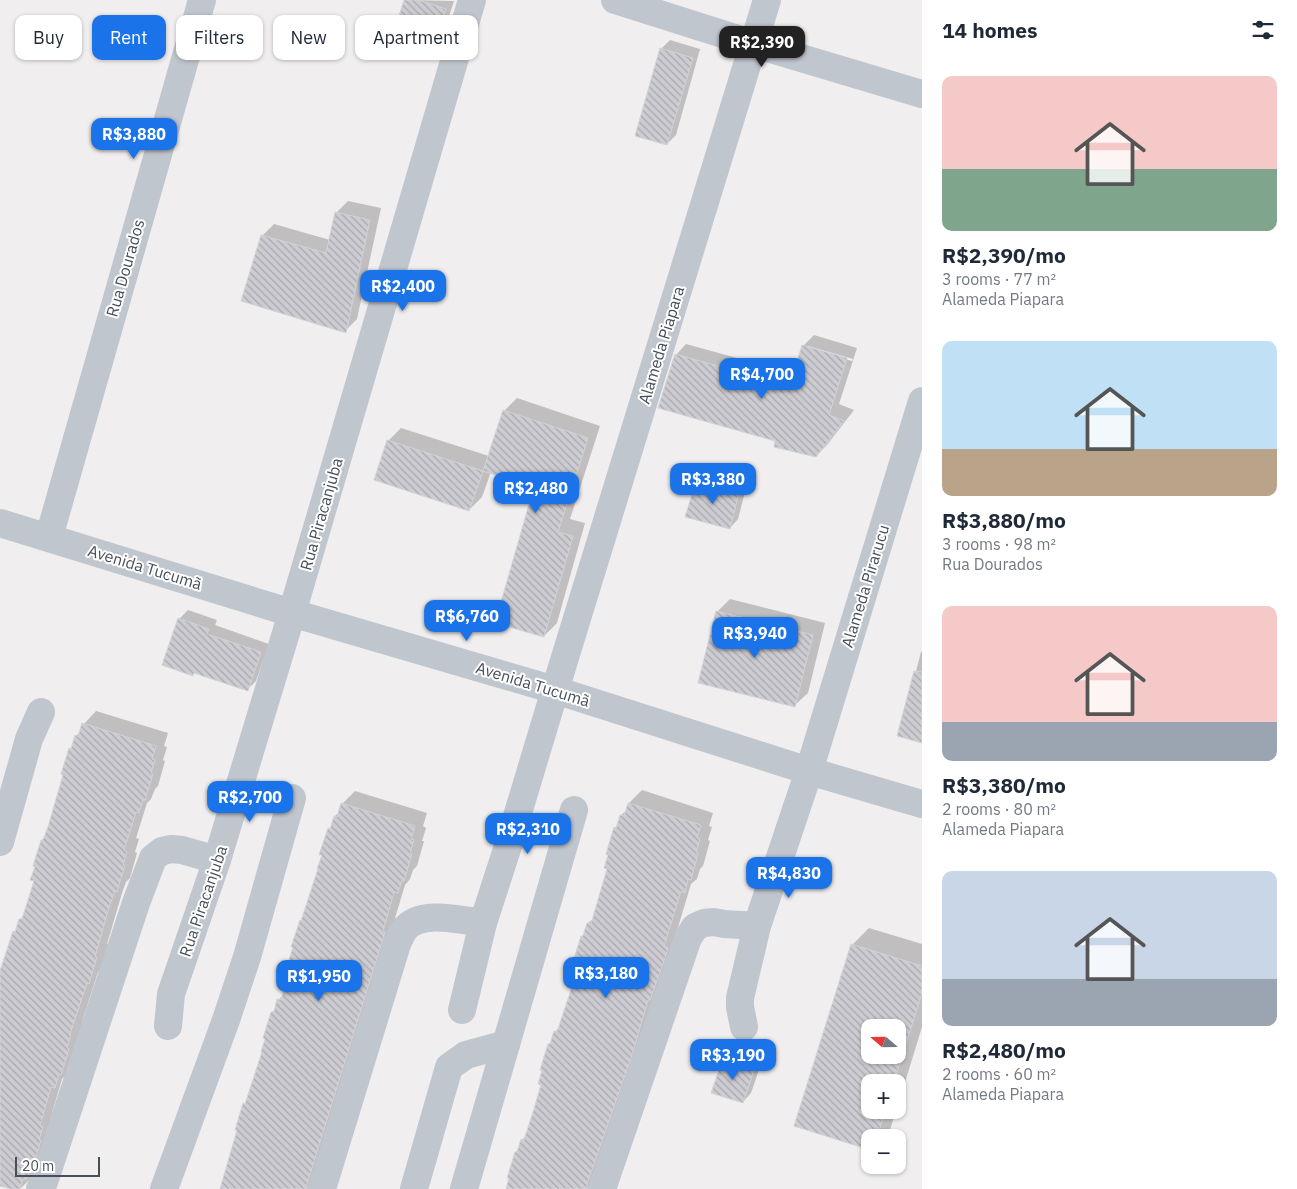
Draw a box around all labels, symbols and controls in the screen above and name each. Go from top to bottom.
chip: Buy [15,15,82,60]
chip: Rent [92,15,166,60]
chip: Filters [176,15,263,60]
chip: New [273,15,345,60]
chip: Apartment [355,15,478,60]
text: 14 homes [942,16,1038,44]
icon: filters [1249,16,1277,44]
pin: R$2,390 [716,26,808,68]
text: R$2,390 [730,32,794,52]
icon: home [1065,109,1155,199]
pin: R$3,880 [88,118,180,160]
text: R$3,880 [102,124,166,144]
street label: Rua Dourados [101,217,149,319]
text: R$2,390/mo [942,241,1066,269]
text: 3 rooms · 77 m² [942,269,1056,289]
pin: R$2,400 [357,270,449,312]
text: R$2,400 [371,276,435,296]
street label: Alameda Piapara [634,283,689,406]
text: Alameda Piapara [942,289,1064,309]
pin: R$4,700 [716,358,808,400]
text: R$4,700 [730,364,794,384]
icon: home [1065,374,1155,464]
street label: Rua Piracanjuba [295,455,347,573]
pin: R$3,380 [667,462,759,505]
text: R$3,380 [681,469,745,489]
pin: R$2,480 [490,472,582,514]
text: R$2,480 [504,478,568,498]
text: R$3,880/mo [942,506,1066,534]
street label: Alameda Pirarucu [837,522,893,650]
text: 3 rooms · 98 m² [942,534,1056,554]
street label: Avenida Tucumã [86,540,205,594]
text: Rua Dourados [942,554,1043,574]
pin: R$6,760 [421,600,513,642]
text: R$6,760 [435,606,499,626]
pin: R$3,940 [709,616,801,659]
text: R$3,940 [723,623,787,643]
icon: home [1065,639,1155,729]
street label: Avenida Tucumã [474,657,593,711]
text: R$3,380/mo [942,771,1066,799]
pin: R$2,700 [204,780,296,823]
text: R$2,700 [218,787,282,807]
text: 2 rooms · 80 m² [942,799,1056,819]
pin: R$2,310 [482,812,574,855]
text: R$2,310 [496,819,560,839]
text: Alameda Piapara [942,819,1064,839]
street label: Rua Piracanjuba [175,842,232,959]
pin: R$4,830 [743,856,835,899]
text: R$4,830 [757,863,821,883]
icon: home [1065,904,1155,994]
pin: R$3,180 [560,956,652,999]
pin: R$1,950 [273,960,365,1002]
text: R$3,180 [574,963,638,983]
text: R$1,950 [287,966,351,986]
north arrow [861,1019,906,1064]
map controls [861,1019,906,1174]
text: R$2,480/mo [942,1036,1066,1064]
pin: R$3,190 [687,1038,779,1081]
text: R$3,190 [701,1045,765,1065]
text: 2 rooms · 60 m² [942,1064,1056,1084]
button: + [861,1074,906,1119]
text: Alameda Piapara [942,1084,1064,1104]
button: − [861,1129,906,1174]
scale bar [15,1154,100,1177]
text: 20 m [22,1157,54,1175]

